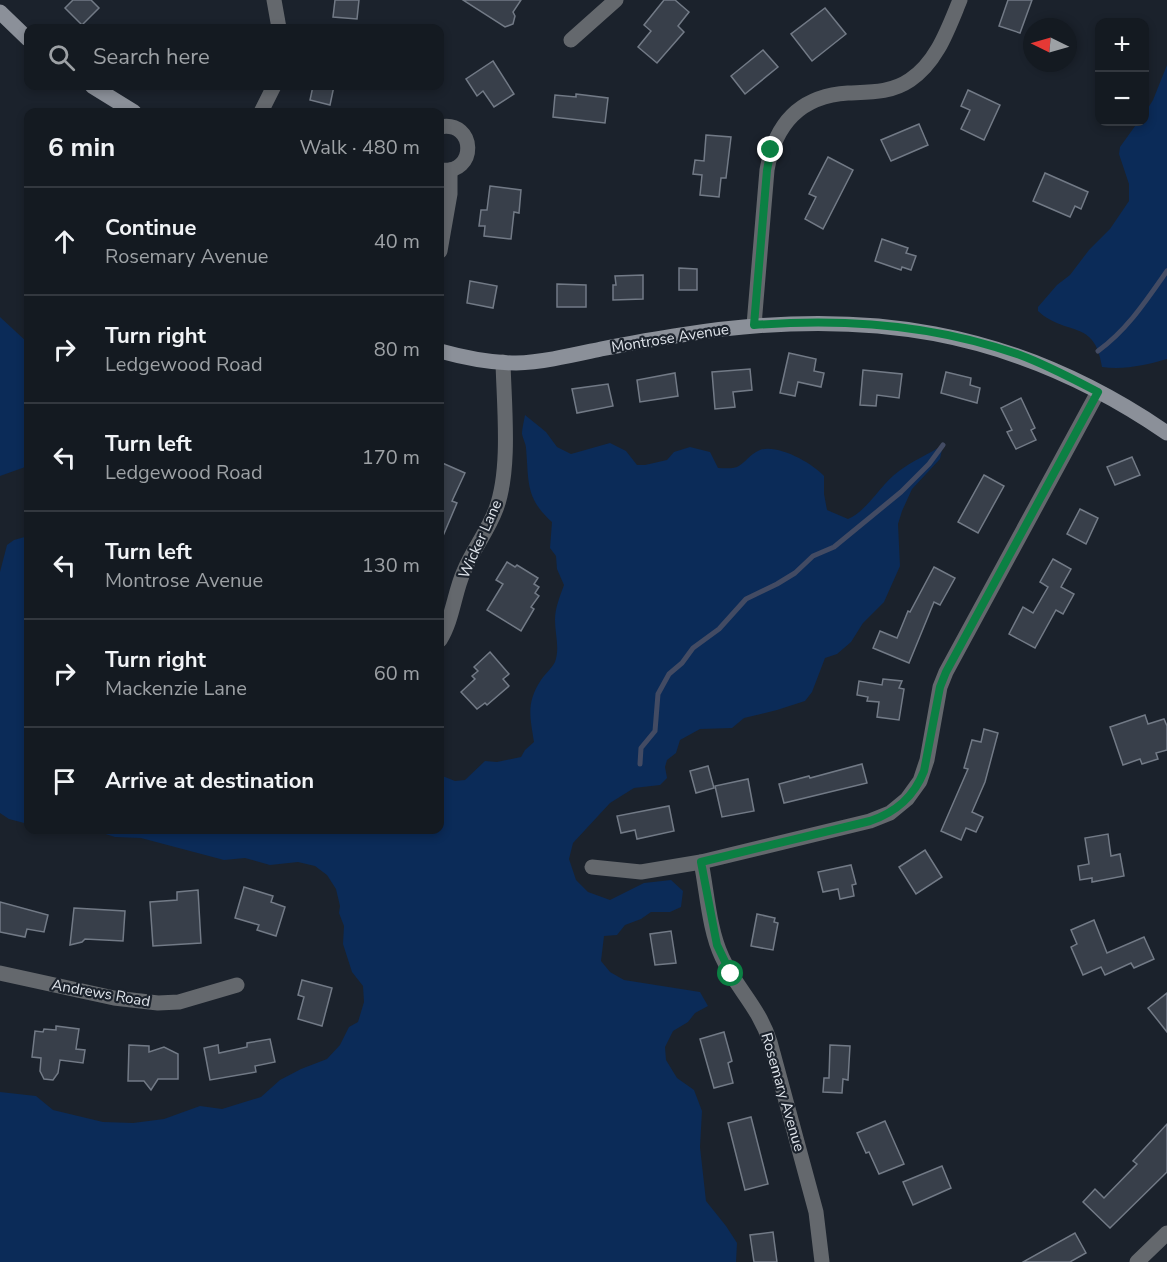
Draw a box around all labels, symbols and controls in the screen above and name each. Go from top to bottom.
north arrow [1023,18,1077,72]
map controls [1095,18,1149,126]
button: + [1095,18,1149,72]
search box [24,24,444,90]
icon: search [45,41,78,74]
text: Search here [93,42,210,72]
button: − [1095,72,1149,126]
text: 6 min [48,130,115,165]
text: Walk · 480 m [300,134,420,161]
route end [757,136,783,162]
text: Continue [105,213,196,243]
icon: ahead [48,225,81,258]
text: 40 m [374,228,420,255]
text: Rosemary Avenue [105,243,269,270]
street label: Montrose Avenue [610,319,730,357]
text: Turn right [105,321,206,351]
icon: right [48,333,81,366]
text: 80 m [374,336,420,363]
text: Ledgewood Road [105,351,263,378]
text: Turn left [105,429,192,459]
icon: left [48,441,81,474]
text: 170 m [362,444,420,471]
text: Ledgewood Road [105,459,263,486]
street label: Wicker Lane [454,497,506,581]
text: Turn left [105,537,192,567]
icon: left [48,549,81,582]
text: 130 m [362,552,420,579]
text: Montrose Avenue [105,567,263,594]
text: Turn right [105,645,206,675]
icon: right [48,657,81,690]
text: 60 m [374,660,420,687]
text: Mackenzie Lane [105,675,247,702]
icon: arrive [48,765,81,798]
text: Arrive at destination [105,766,314,796]
route start [717,960,743,986]
street label: Andrews Road [50,974,152,1012]
street label: Rosemary Avenue [756,1030,810,1154]

